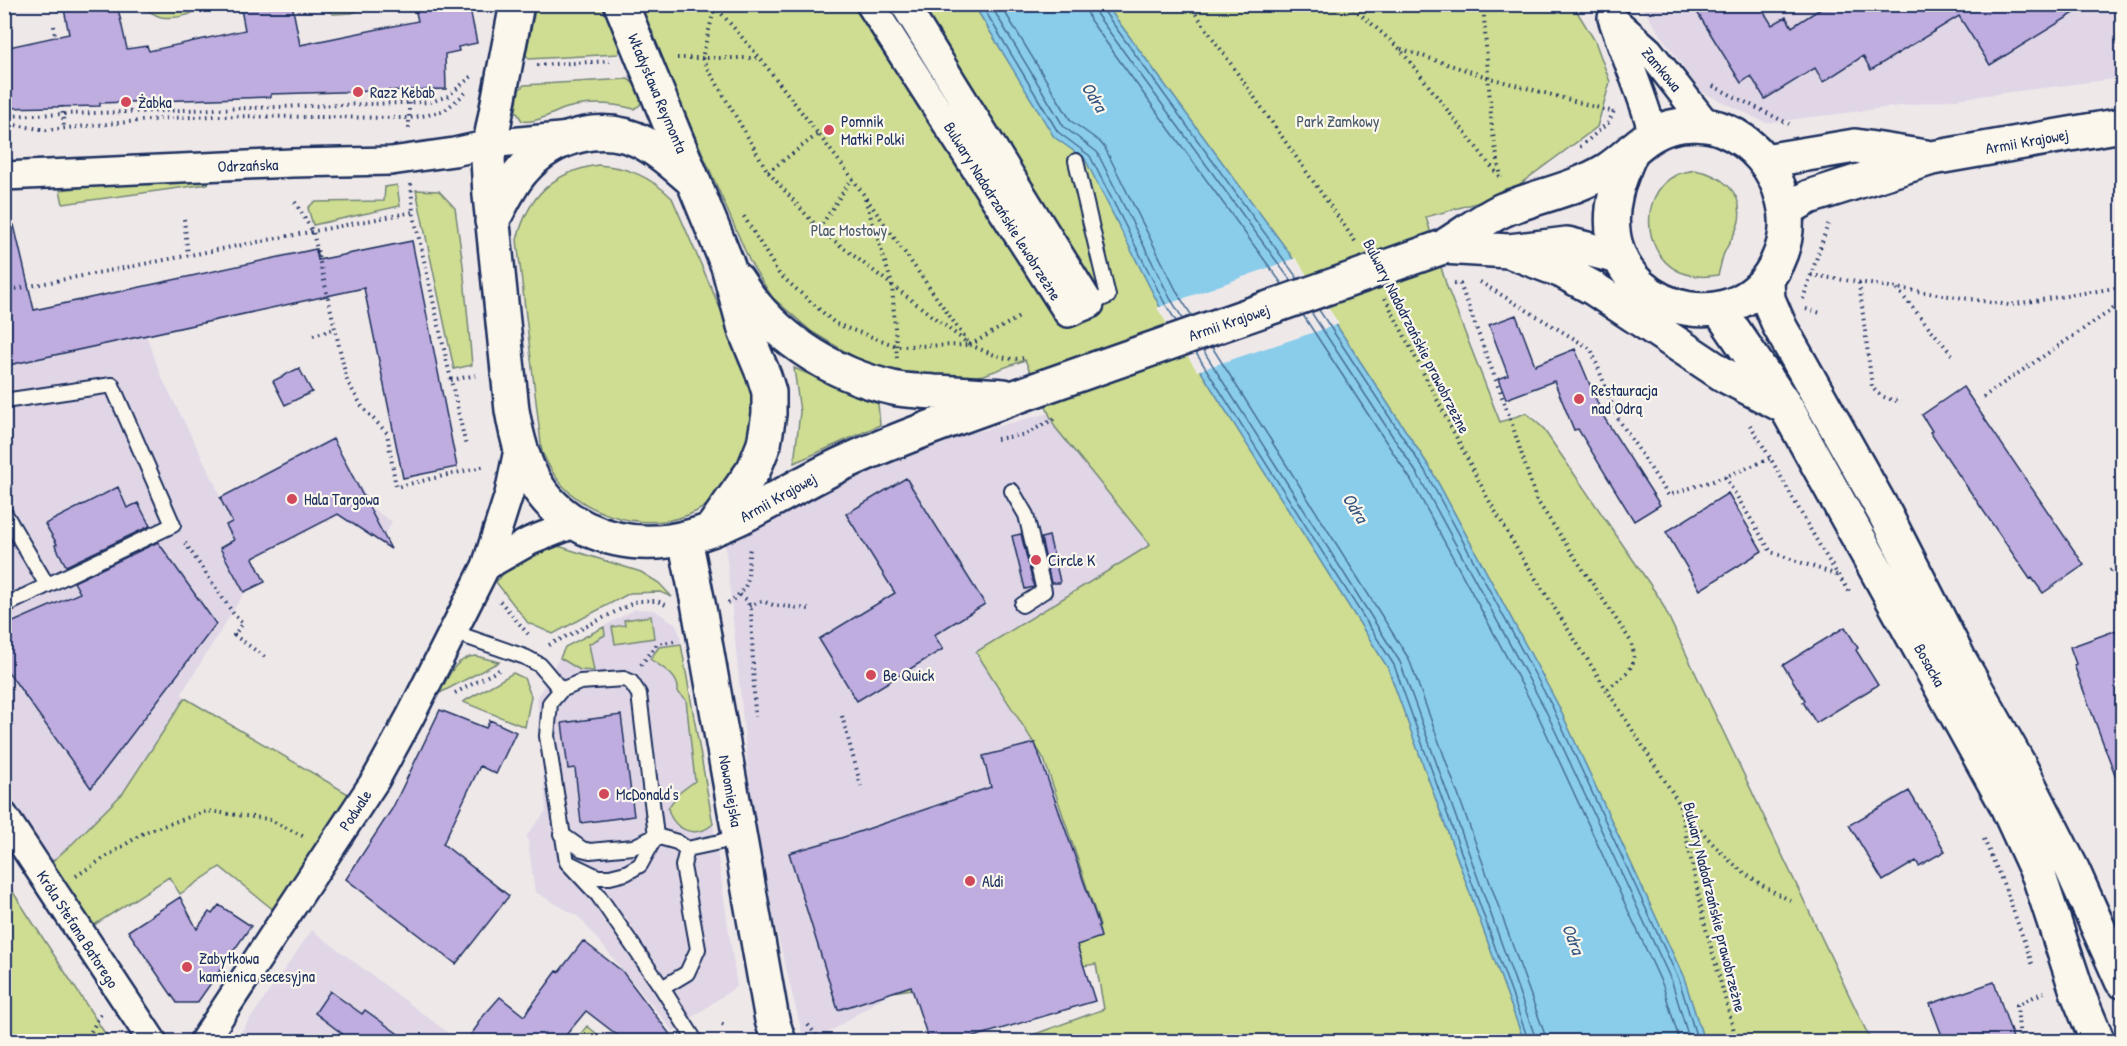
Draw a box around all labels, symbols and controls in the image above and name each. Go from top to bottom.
street label: Władysława Reymonta [623,30,693,156]
street label: Zamkowa [1637,42,1687,96]
water label: Odra [1076,77,1114,118]
place label: Razz Kebab [370,81,435,103]
marker: Razz Kebab [351,85,365,99]
place label: Żabka [138,91,172,113]
marker: Żabka [119,95,133,109]
place label: Pomnik Matki Polki [841,110,905,150]
park label: Park Zamkowy [1297,110,1380,132]
street label: Bulwary Nadodrzańskie lewobrzeżne [939,118,1067,305]
marker: Pomnik Matki Polki [822,123,836,137]
street label: Armii Krajowej [1984,123,2070,159]
street label: Odrzańska [217,153,279,177]
park label: Plac Mostowy [811,219,887,241]
street label: Bulwary Nadodrzańskie prawobrzeżne [1358,235,1476,437]
street label: Armii Krajowej [1186,298,1272,346]
place label: Restauracja nad Odrą [1591,379,1658,419]
marker: Restauracja nad Odrą [1572,392,1586,406]
street label: Armii Krajowej [736,467,820,527]
place label: Hala Targowa [304,488,379,510]
water label: Odra [1337,488,1375,529]
marker: Hala Targowa [285,492,299,506]
place label: Circle K [1048,549,1096,571]
marker: Circle K [1029,553,1043,567]
street label: Bosacka [1909,639,1951,691]
place label: Be Quick [883,664,935,686]
marker: Be Quick [864,668,878,682]
street label: Nowomiejska [714,753,748,829]
place label: McDonald's [616,783,679,805]
street label: Podwale [334,785,377,835]
marker: McDonald's [597,787,611,801]
street label: Bulwary Nadodrzańskie prawobrzeżne [1678,800,1752,1015]
street label: Króla Stefana Batorego [32,866,125,992]
place label: Aldi [982,870,1004,892]
marker: Aldi [963,874,977,888]
water label: Odra [1556,920,1591,960]
place label: Zabytkowa kamienica secesyjna [199,947,315,987]
marker: Zabytkowa kamienica secesyjna [180,960,194,974]

